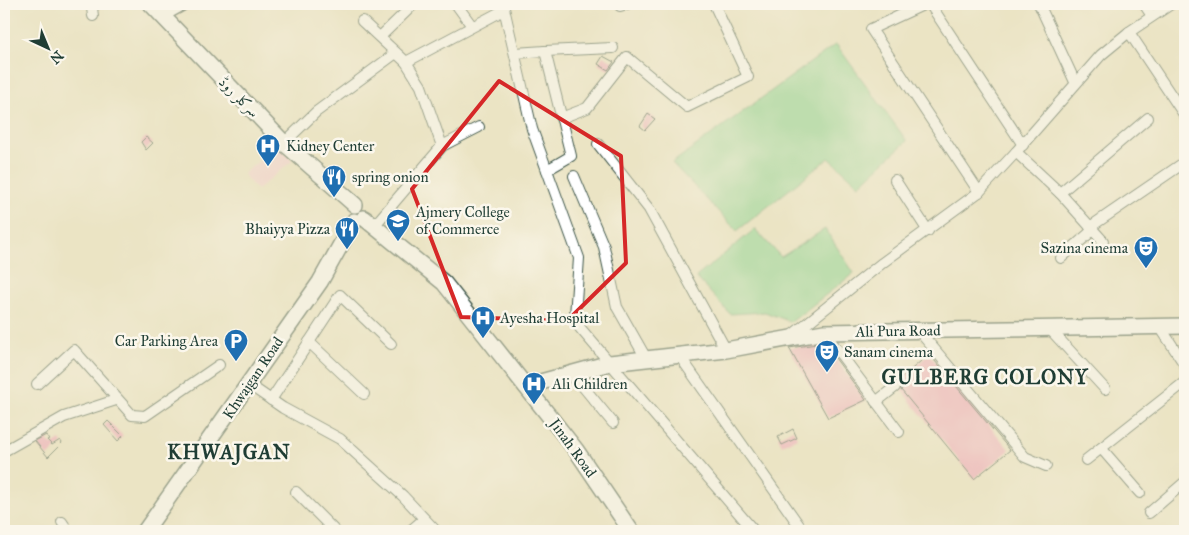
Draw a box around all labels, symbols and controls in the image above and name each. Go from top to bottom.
north arrow [22,22,72,72]
text: N [46,47,67,67]
street label: سرکلر روڈ [214,73,263,122]
hospital icon: Kidney Center [255,133,281,167]
place label: Kidney Center [286,137,375,155]
restaurant icon: spring onion [321,164,347,198]
place label: spring onion [352,168,429,186]
place label: Ajmery College of Commerce [415,203,510,238]
school or university icon: Ajmery College of Commerce [385,208,411,242]
restaurant icon: Bhaiyya Pizza [334,216,360,250]
place label: Bhaiyya Pizza [245,220,331,238]
theatre icon: Sazina cinema [1133,235,1159,269]
place label: Sazina cinema [1041,239,1129,257]
hospital icon: Ayesha Hospital [470,305,496,339]
place label: Ayesha Hospital [499,309,600,327]
street label: Ali Pura Road [854,321,941,341]
parking icon: Car Parking Area [223,328,249,362]
place label: Car Parking Area [115,332,219,350]
street label: Khwajgan Road [219,333,287,423]
theatre icon: Sanam cinema [814,339,840,373]
place label: Sanam cinema [844,343,934,361]
district label: GULBERG COLONY [881,365,1089,389]
hospital icon: Ali Children [521,371,547,405]
place label: Ali Children [551,375,628,393]
street label: Jinah Road [544,414,601,482]
district label: KHWAJGAN [167,440,291,466]

